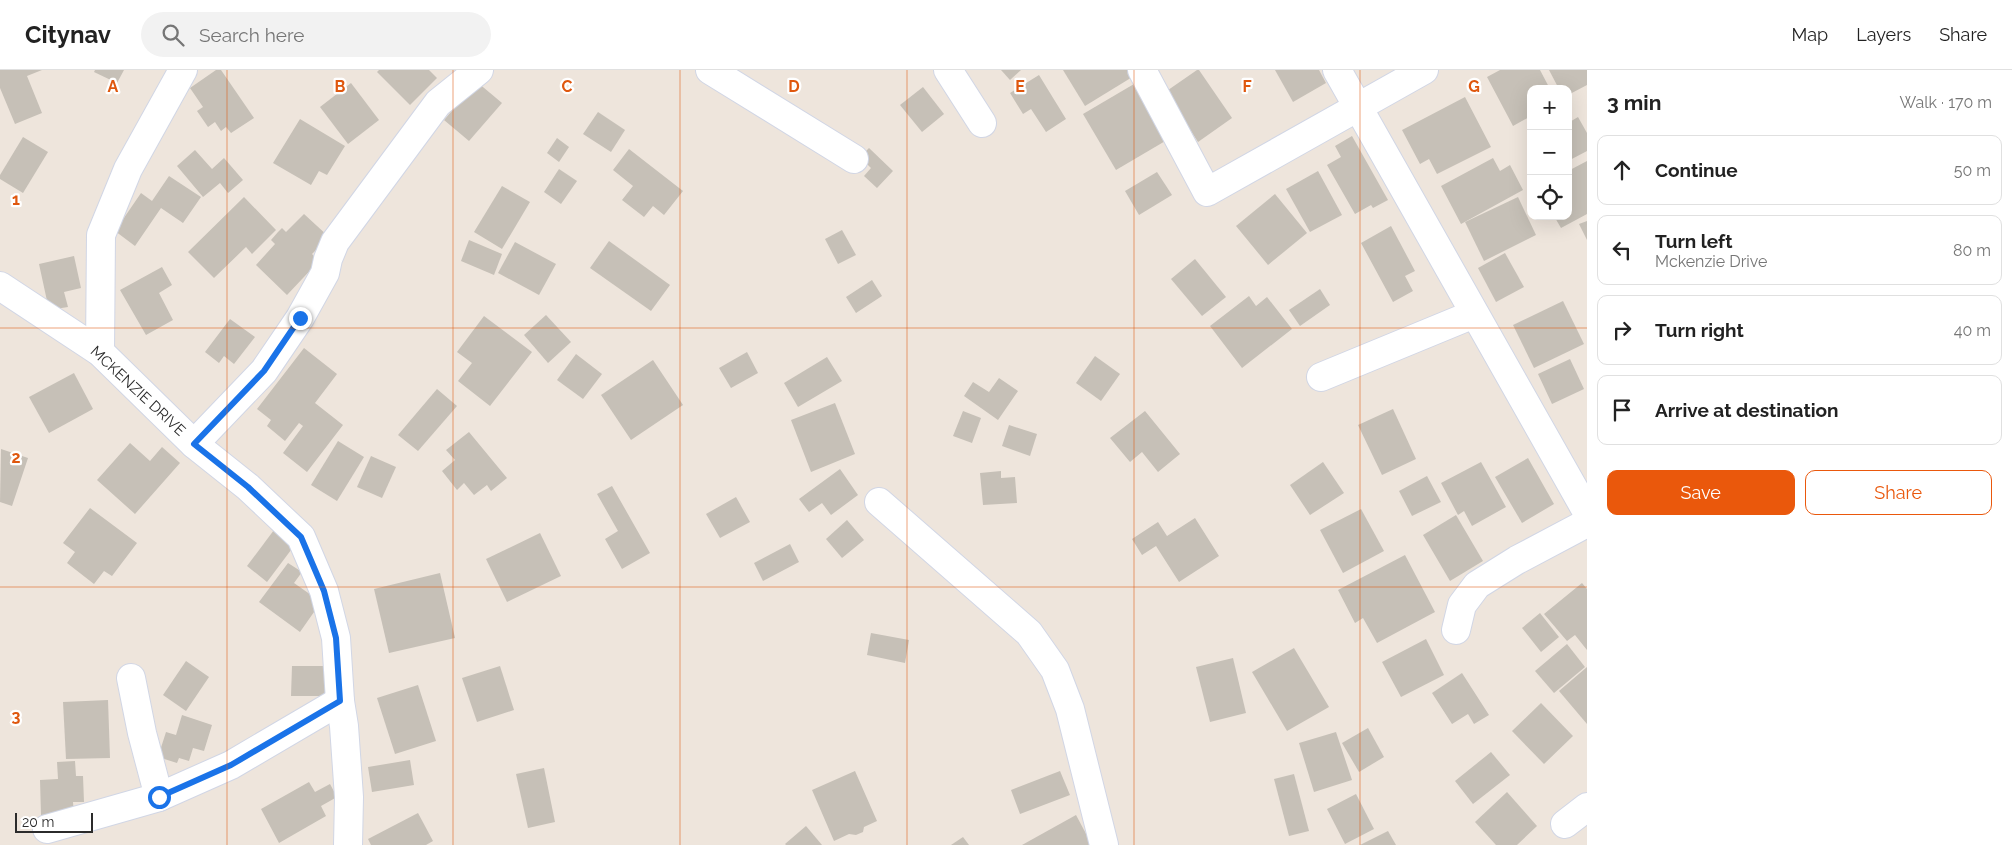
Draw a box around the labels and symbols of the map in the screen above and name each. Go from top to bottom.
text: A [108,77,119,96]
text: B [335,77,346,96]
text: C [562,77,573,96]
text: D [788,77,800,96]
text: E [1015,77,1025,96]
text: F [1242,77,1252,96]
text: G [1468,77,1480,96]
text: 1 [12,190,20,209]
route end [289,307,312,330]
street label: MCKENZIE DRIVE [87,342,189,440]
text: 2 [11,448,21,467]
text: 3 [12,707,21,726]
route start [148,786,171,809]
scale bar [15,810,92,833]

